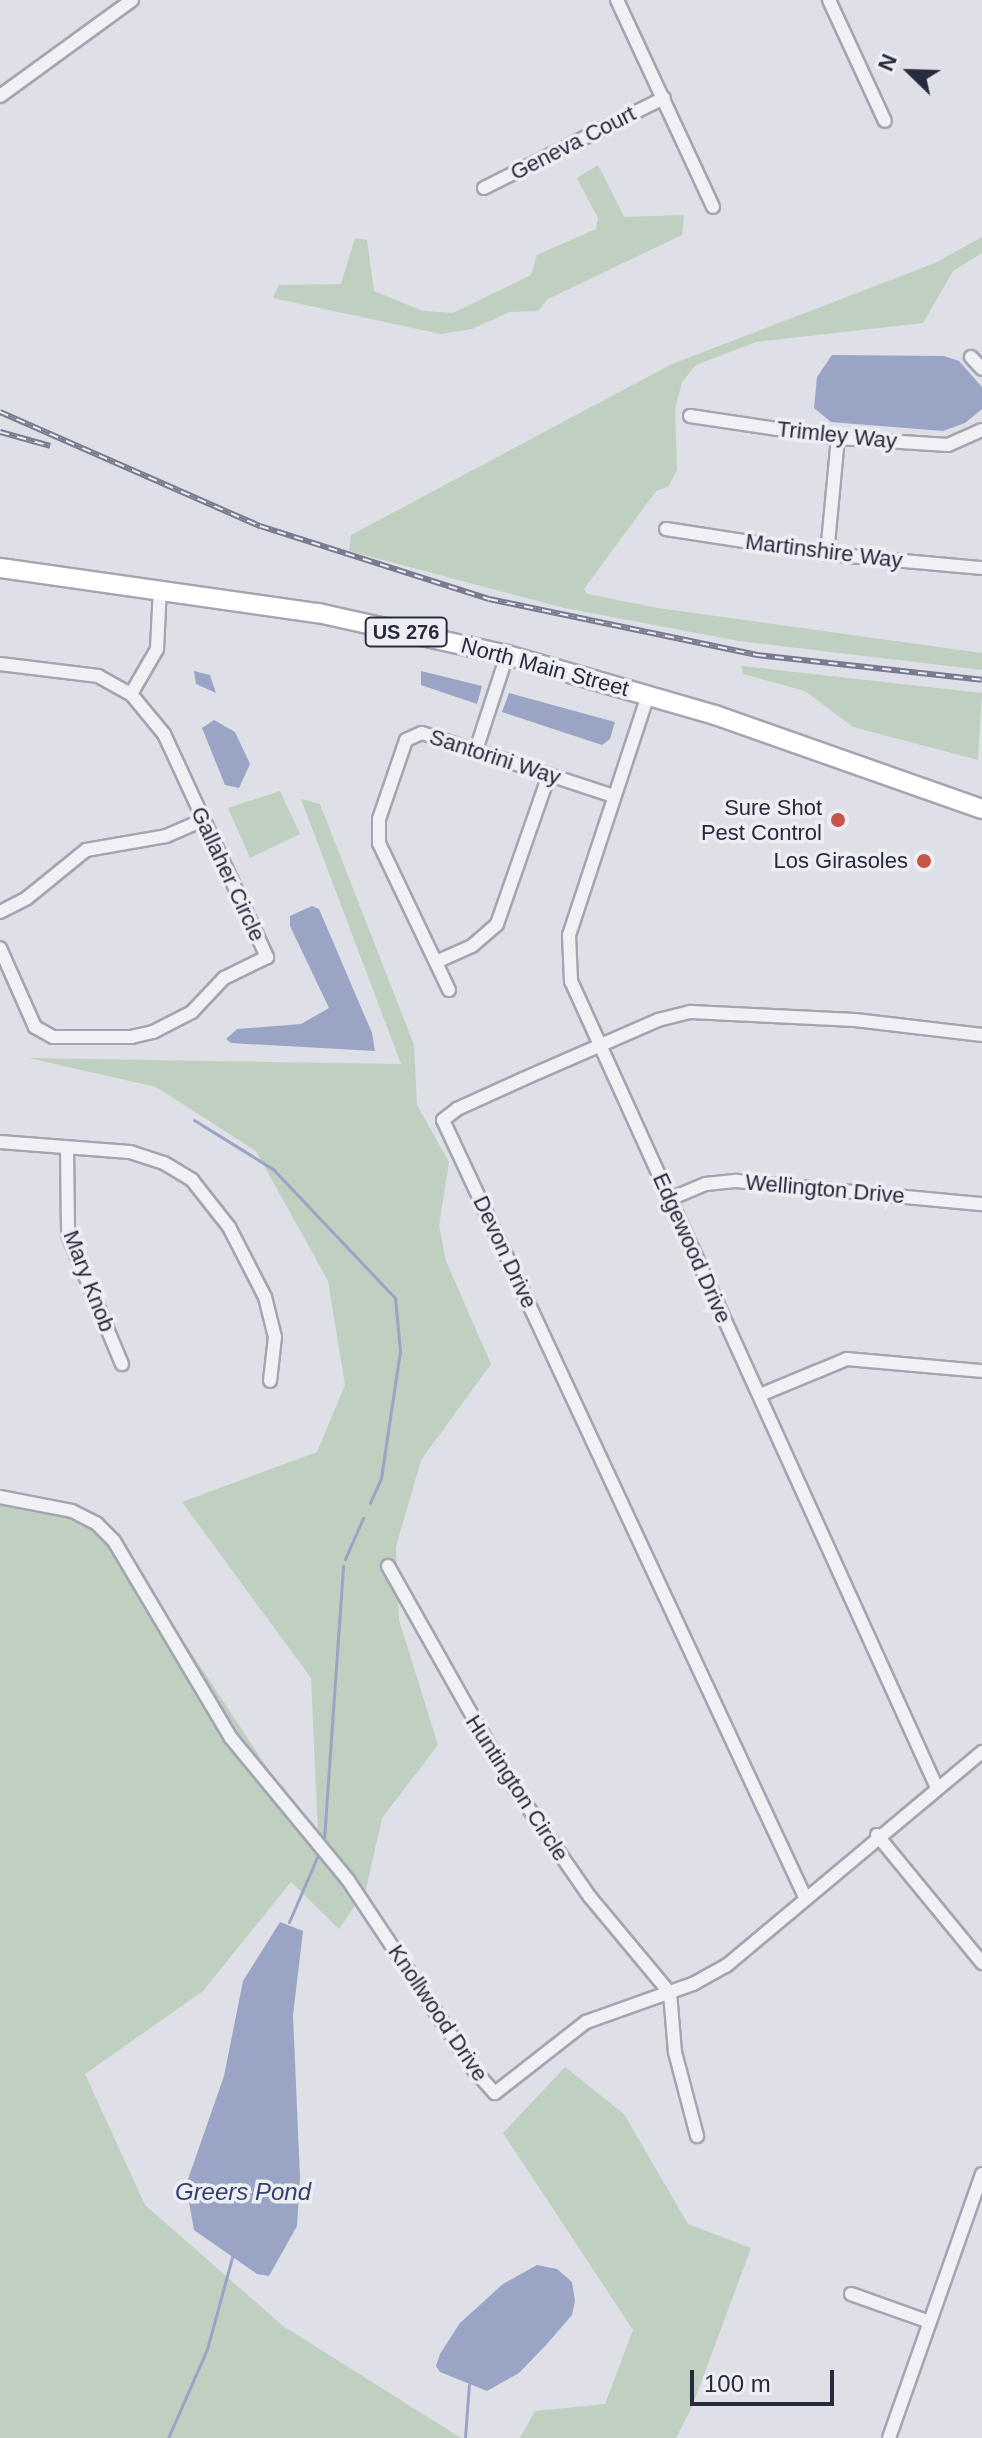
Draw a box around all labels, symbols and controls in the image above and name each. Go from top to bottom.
north arrow [870,32,950,112]
text: N [873,50,902,75]
street label: Geneva Court [506,100,640,186]
street label: Trimley Way [776,416,898,454]
street label: Martinshire Way [744,528,904,574]
road number: US 276 [364,616,448,648]
street label: North Main Street [458,632,632,702]
street label: Santorini Way [426,723,564,791]
place label: Sure Shot Pest Control [701,794,822,846]
street label: Gallaher Circle [185,802,271,946]
marker: Sure Shot Pest Control [829,811,847,829]
place label: Los Girasoles [773,848,908,874]
marker: Los Girasoles [915,852,933,870]
street label: Edgewood Drive [647,1169,737,1327]
street label: Wellington Drive [744,1169,906,1209]
street label: Devon Drive [467,1192,543,1312]
street label: Mary Knob [58,1227,120,1335]
street label: Huntington Circle [460,1710,574,1866]
street label: Knollwood Drive [383,1940,493,2086]
water label: Greers Pond [175,2178,311,2206]
scale bar [694,2354,838,2404]
text: 100 m [704,2370,771,2397]

